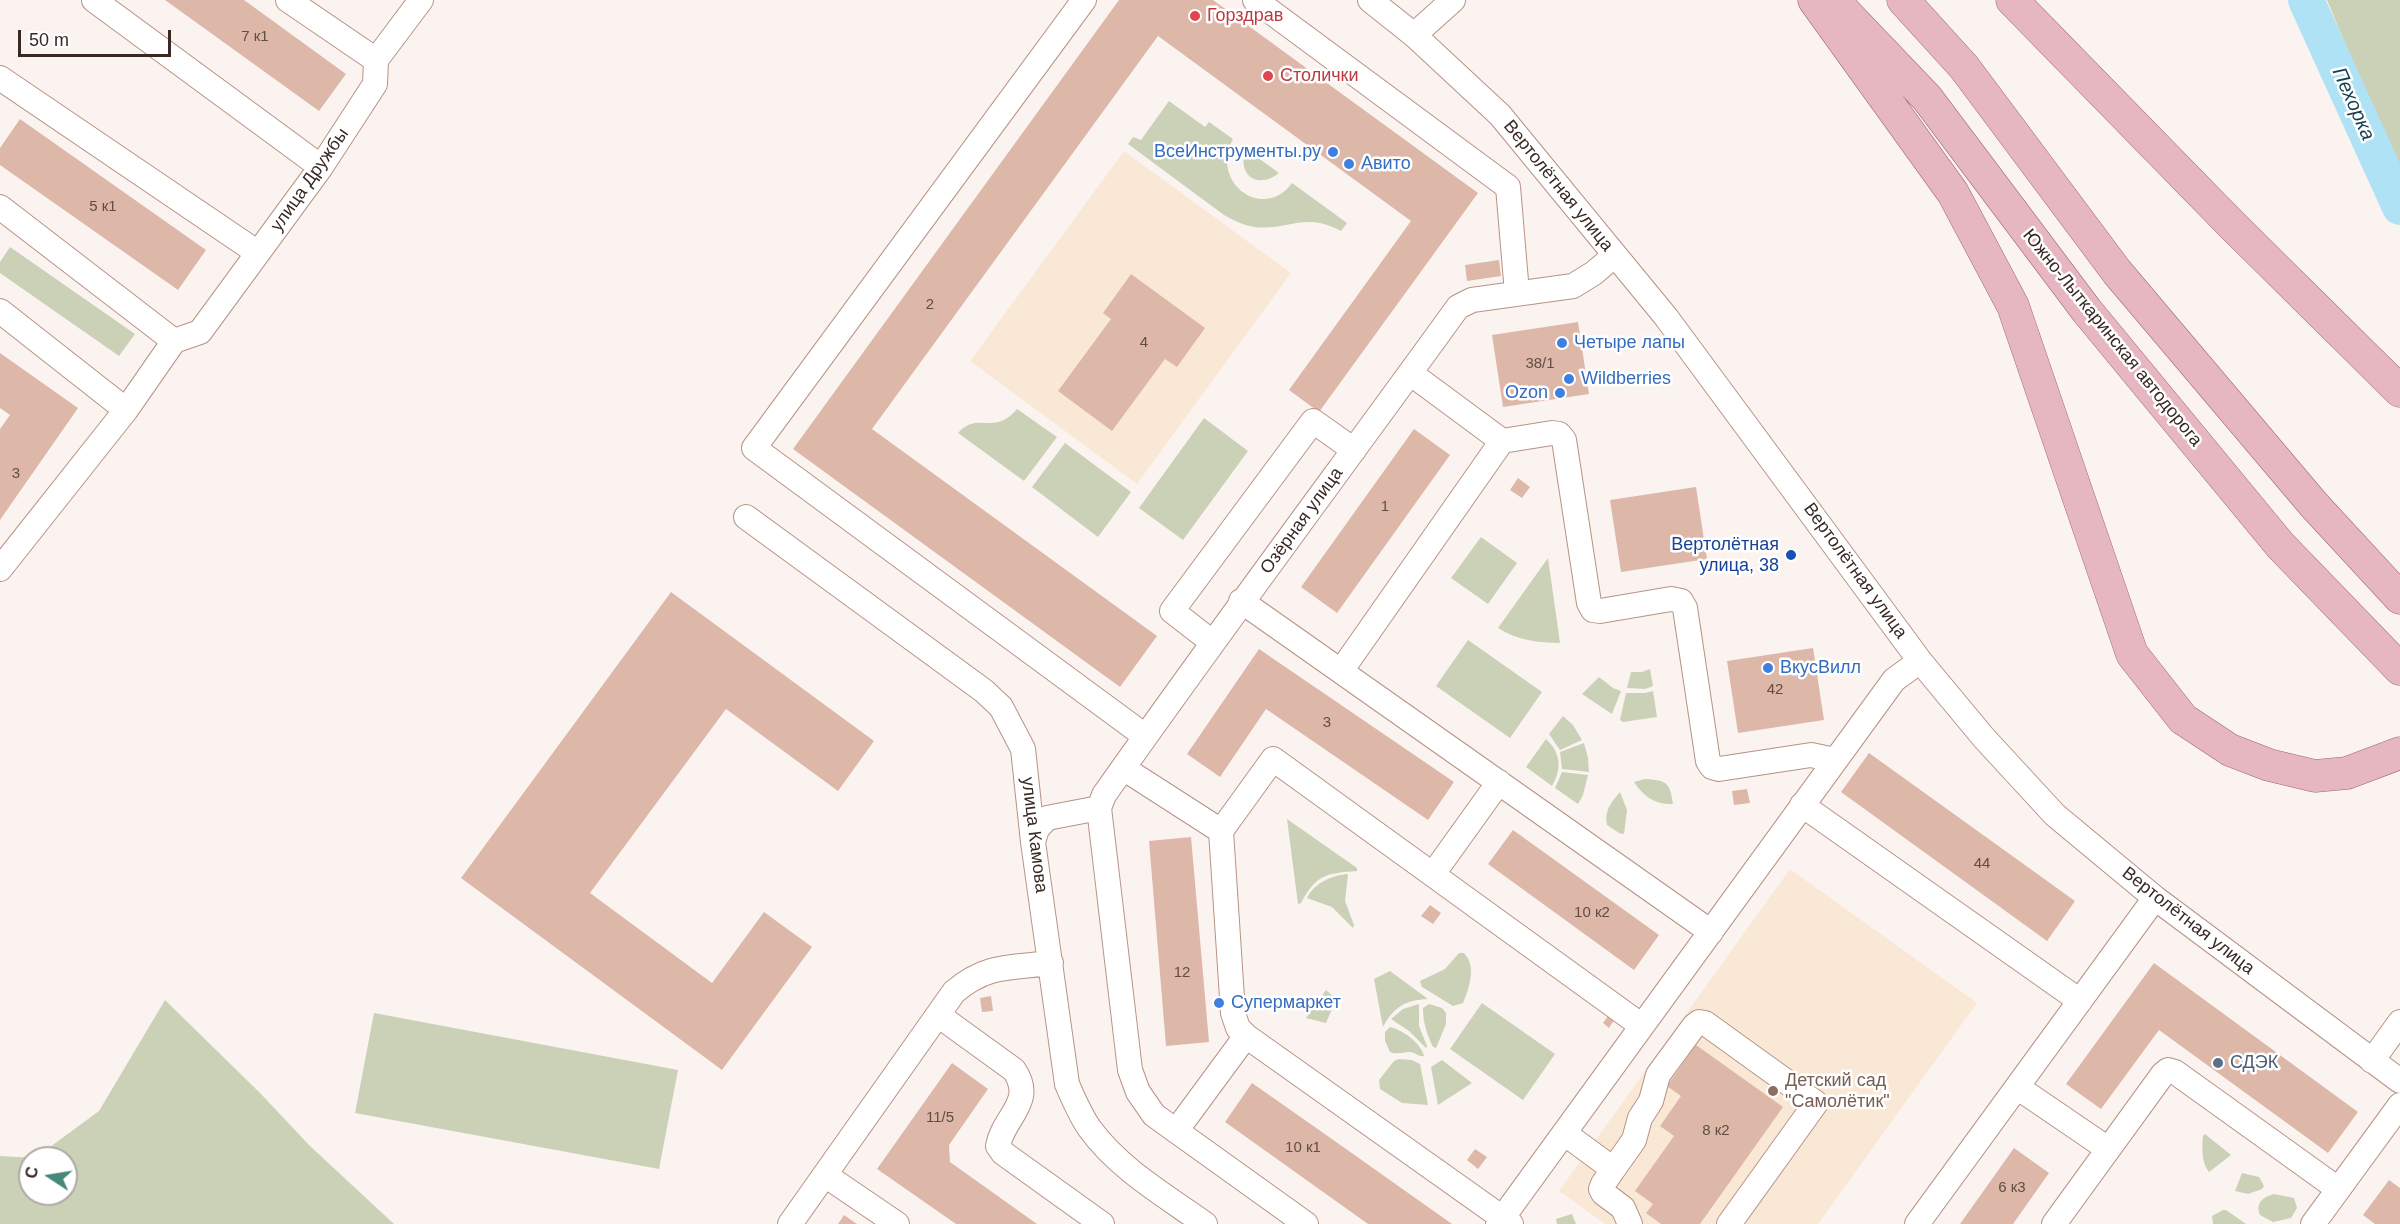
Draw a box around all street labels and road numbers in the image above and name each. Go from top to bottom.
street label: Вертолётная улица [1499,116,1617,256]
street label: улица Дружбы [266,124,354,236]
street label: Южно-Лыткаринская автодорога [2018,225,2206,451]
street label: Озёрная улица [1256,463,1348,579]
street label: Вертолётная улица [1799,499,1911,643]
street label: улица Камова [1016,776,1052,894]
street label: Вертолётная улица [2117,863,2259,979]

